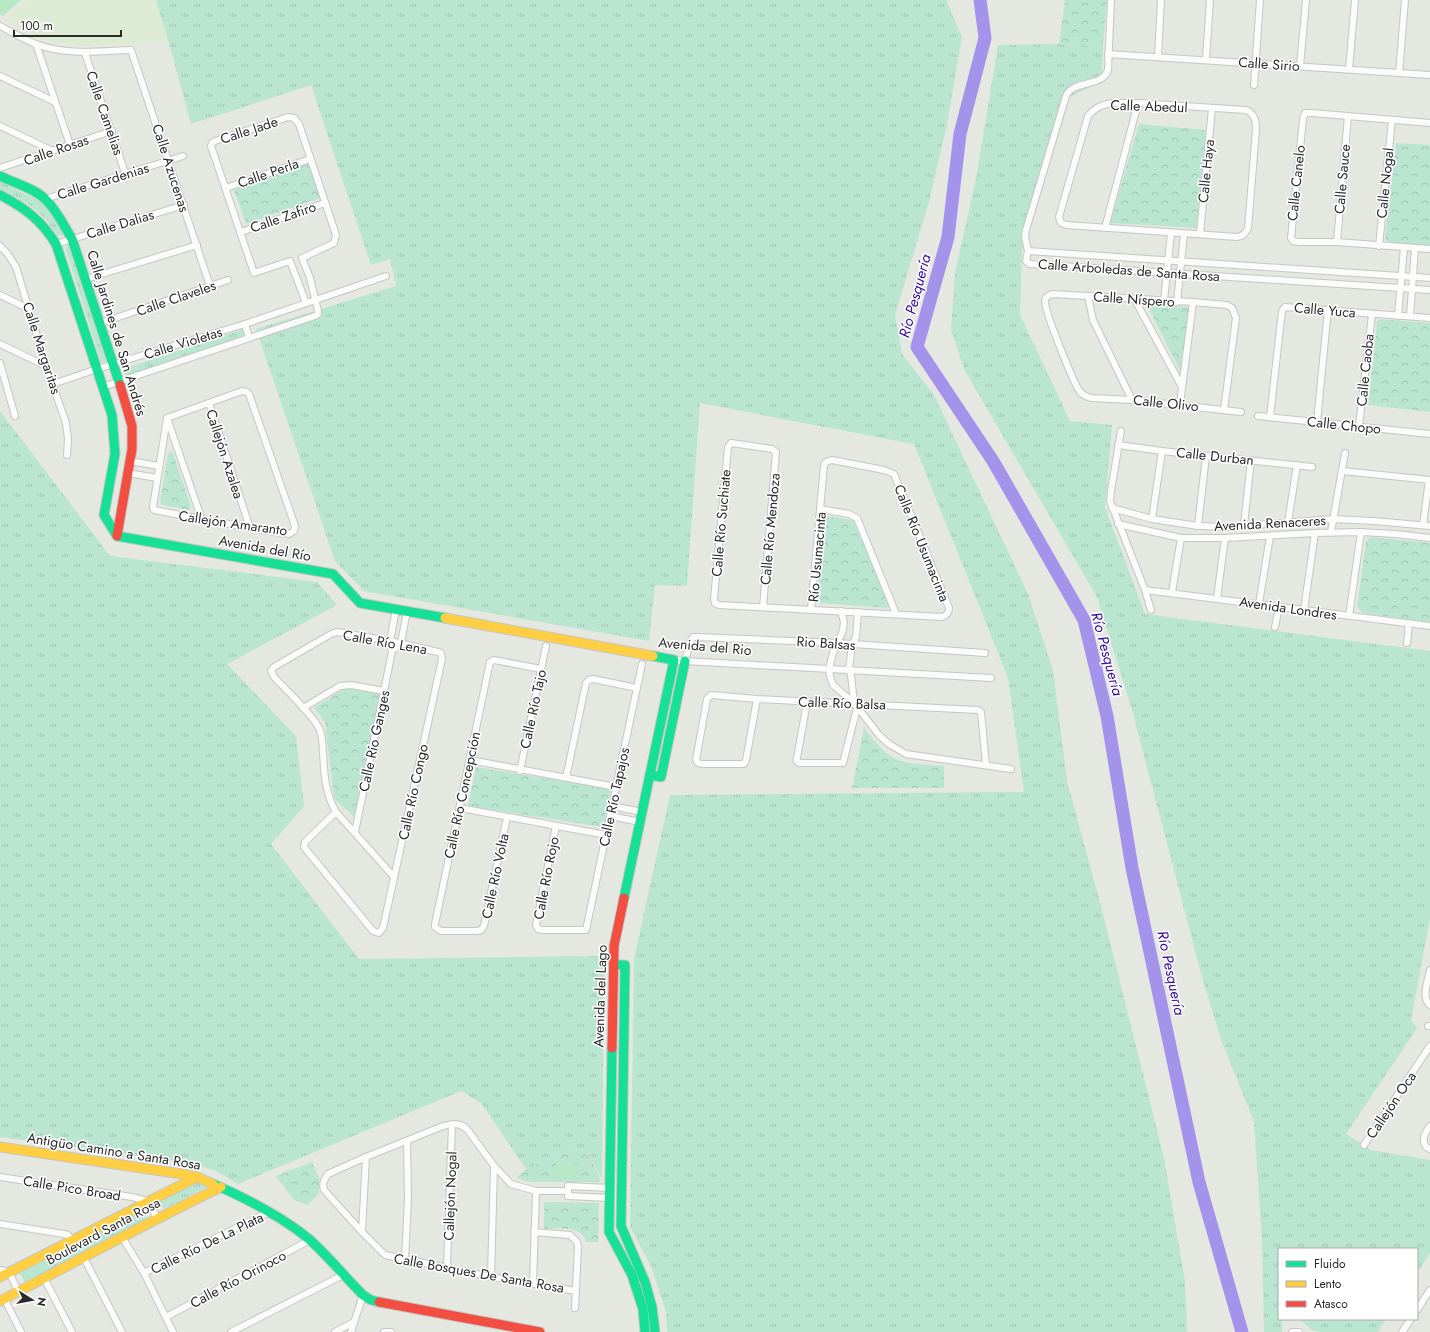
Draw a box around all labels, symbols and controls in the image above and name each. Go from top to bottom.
scale bar [14,12,121,38]
text: 100 m [20,17,53,35]
street label: Calle Sirio [1238,52,1301,76]
street label: Calle Camelias [81,68,129,158]
street label: Calle Abedul [1110,95,1188,117]
street label: Calle Jade [218,111,280,149]
street label: Calle Azucenas [147,121,195,215]
street label: Calle Rosas [21,129,92,170]
street label: Calle Haya [1193,138,1219,204]
street label: Calle Sauce [1329,143,1355,215]
street label: Calle Canelo [1282,144,1310,222]
street label: Calle Nogal [1371,147,1399,219]
street label: Calle Perla [235,153,301,193]
street label: Calle Gardenias [55,157,152,204]
street label: Calle Zafiro [247,196,319,238]
street label: Calle Dalias [84,204,157,244]
street label: Calle Jardines de San Andrés [82,248,152,419]
water label: Río Pesquería [893,251,937,340]
street label: Calle Arboledas de Santa Rosa [1037,254,1221,286]
street label: Calle Claveles [134,275,219,321]
street label: Calle Níspero [1093,286,1176,312]
street label: Calle Yuca [1293,297,1357,323]
street label: Calle Margaritas [18,299,66,397]
street label: Calle Violetas [141,322,225,364]
street label: Calle Caoba [1351,333,1379,407]
street label: Calle Olivo [1132,390,1200,416]
street label: Callejón Azalea [201,407,249,501]
street label: Calle Chopo [1306,411,1382,439]
street label: Calle Durban [1175,442,1255,470]
street label: Calle Río Suchiate [706,469,736,577]
street label: Calle Río Mendoza [755,472,785,586]
street label: Calle Río Usumacinta [889,481,955,605]
street label: Callejón Amaranto [177,505,289,541]
street label: Avenida Renaceres [1214,510,1327,536]
street label: Río Usumacinta [803,511,831,603]
street label: Avenida del Río [217,530,313,566]
street label: Avenida Londres [1238,591,1338,625]
water label: Río Pesquería [1085,610,1129,699]
street label: Calle Río Lena [341,625,429,659]
street label: Rio Balsas [796,631,857,655]
street label: Avenida del Rio [658,632,753,660]
street label: Calle Río Tajo [515,667,551,750]
street label: Calle Río Ganges [353,688,395,794]
street label: Calle Río Balsa [798,691,886,715]
street label: Calle Río Concepción [439,730,485,860]
street label: Calle Río Congo [393,742,433,842]
street label: Calle Río Tapajos [594,745,634,848]
street label: Calle Río Volta [476,832,514,920]
street label: Calle Río Rojo [528,834,564,921]
water label: Río Pesquería [1151,929,1191,1018]
street label: Avenida del Lago [588,944,612,1048]
street label: Callejón Oca [1361,1067,1421,1143]
street label: Antigüo Camino a Santa Rosa [26,1127,202,1175]
street label: Callejón Nogal [438,1151,462,1241]
street label: Calle Pico Broad [22,1170,122,1206]
street label: Boulevard Santa Rosa [42,1192,164,1270]
street label: Calle Río De La Plata [147,1207,267,1279]
street label: Calle Río Orinoco [186,1245,290,1313]
street label: Calle Bosques De Santa Rosa [392,1248,566,1298]
legend [1278,1248,1418,1320]
text: Fluido [1314,1255,1346,1273]
text: Lento [1314,1275,1342,1293]
north arrow [12,1280,52,1320]
text: Atasco [1314,1295,1348,1313]
text: N [33,1296,51,1308]

